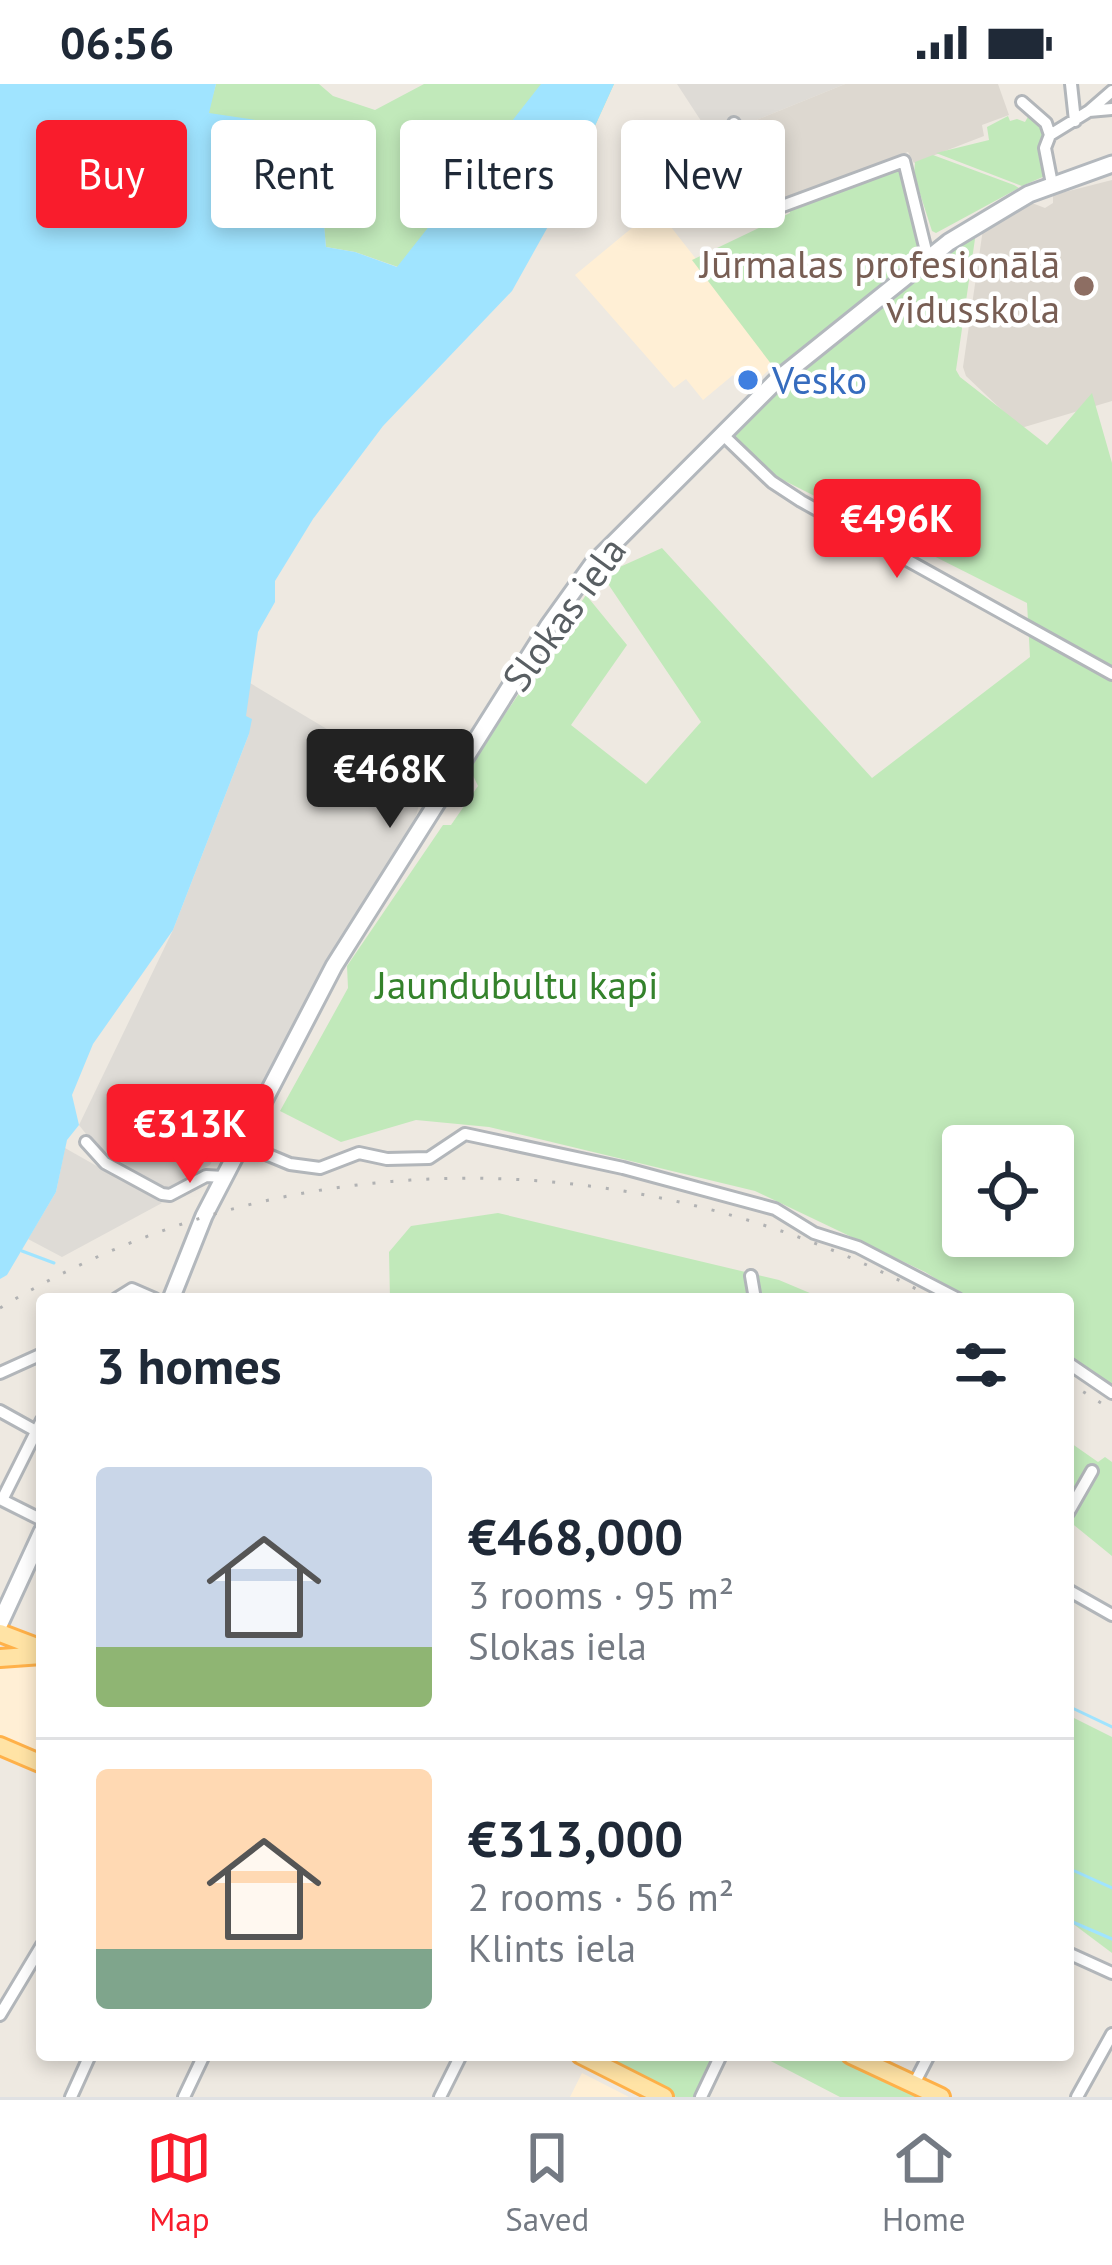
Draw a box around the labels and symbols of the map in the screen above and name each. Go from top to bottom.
place label: Jūrmalas profesionālā vidusskola [698,238,1060,334]
marker: Jūrmalas profesionālā vidusskola [1071,273,1097,299]
place label: Vesko [771,354,867,405]
marker: Vesko [735,367,761,393]
pin: €496K [813,479,981,581]
street label: Slokas iela [490,526,637,701]
pin: €468K [306,729,474,831]
park label: Jaundubultu kapi [374,959,658,1010]
pin: €313K [106,1084,274,1186]

